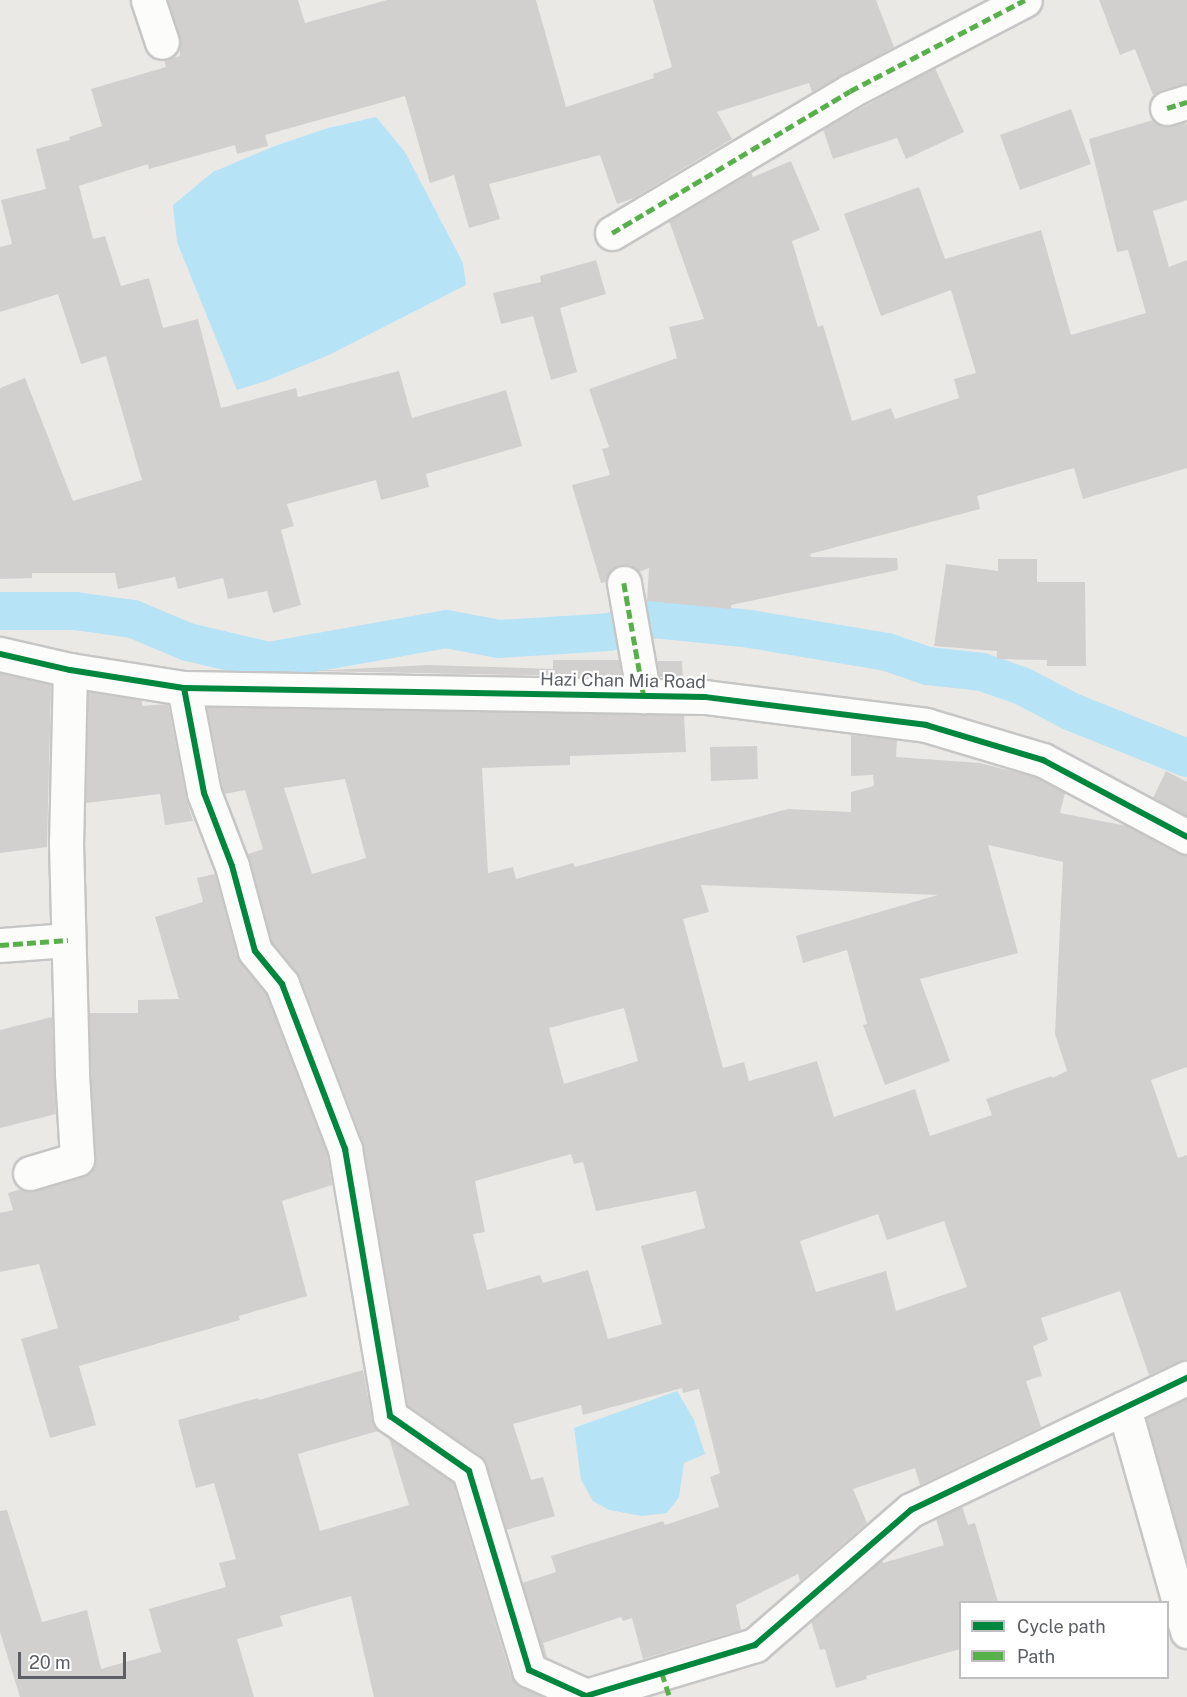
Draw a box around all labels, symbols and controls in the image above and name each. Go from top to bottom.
street label: Hazi Chan Mia Road [540,669,706,693]
legend [959,1601,1169,1679]
text: Cycle path [1017,1616,1106,1637]
scale bar [21,1640,129,1678]
text: Path [1017,1646,1055,1667]
text: 20 m [29,1652,71,1673]

